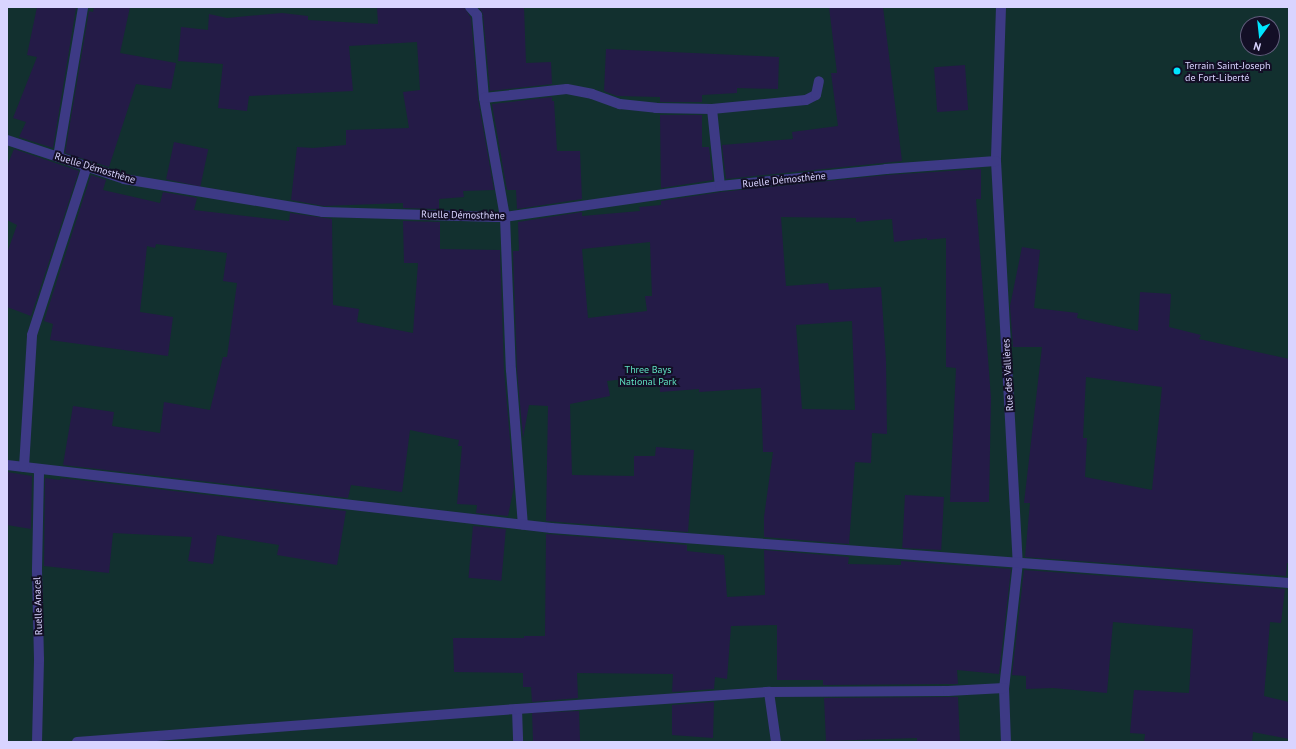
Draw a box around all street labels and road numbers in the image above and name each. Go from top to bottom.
street label: Ruelle Démosthène [53,150,137,186]
street label: Ruelle Démosthène [742,170,826,190]
street label: Ruelle Démosthène [421,208,505,222]
street label: Rue des Vallières [1000,338,1016,412]
street label: Ruelle Anacel [31,577,45,635]

